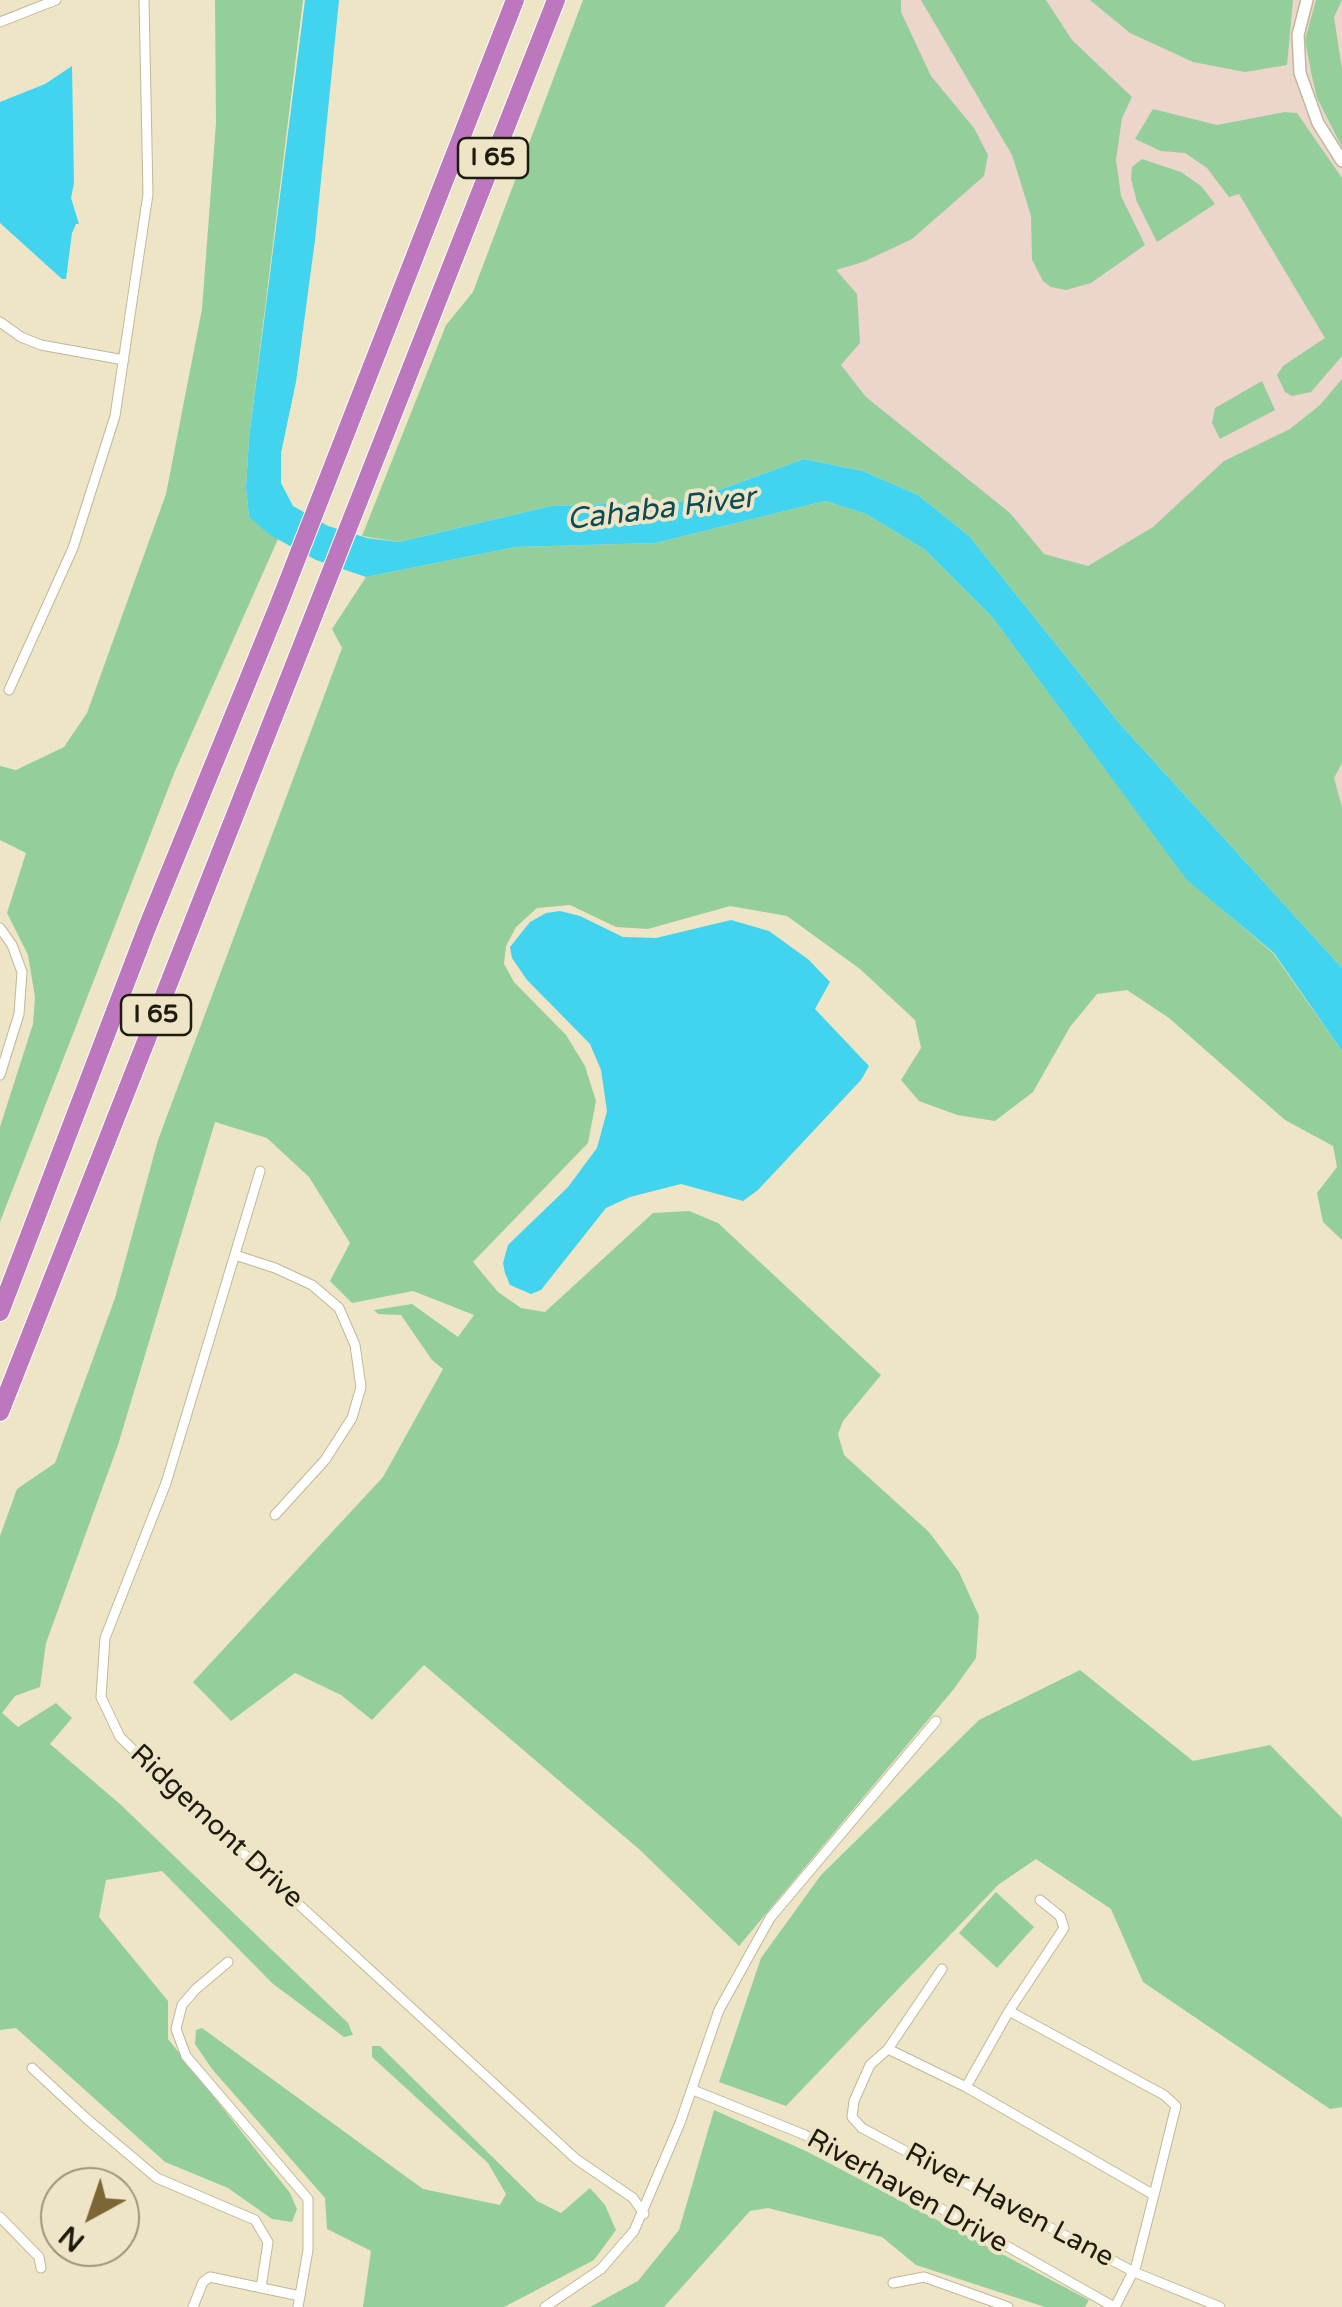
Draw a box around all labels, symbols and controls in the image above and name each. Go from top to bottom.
road number: I 65 [458,138,528,178]
water label: Cahaba River [565,481,757,539]
road number: I 65 [121,995,191,1035]
street label: Ridgemont Drive [122,1738,310,1916]
street label: Riverhaven Drive [801,2123,1013,2261]
street label: River Haven Lane [899,2137,1119,2275]
north arrow [40,2167,140,2267]
text: N [52,2218,92,2259]

